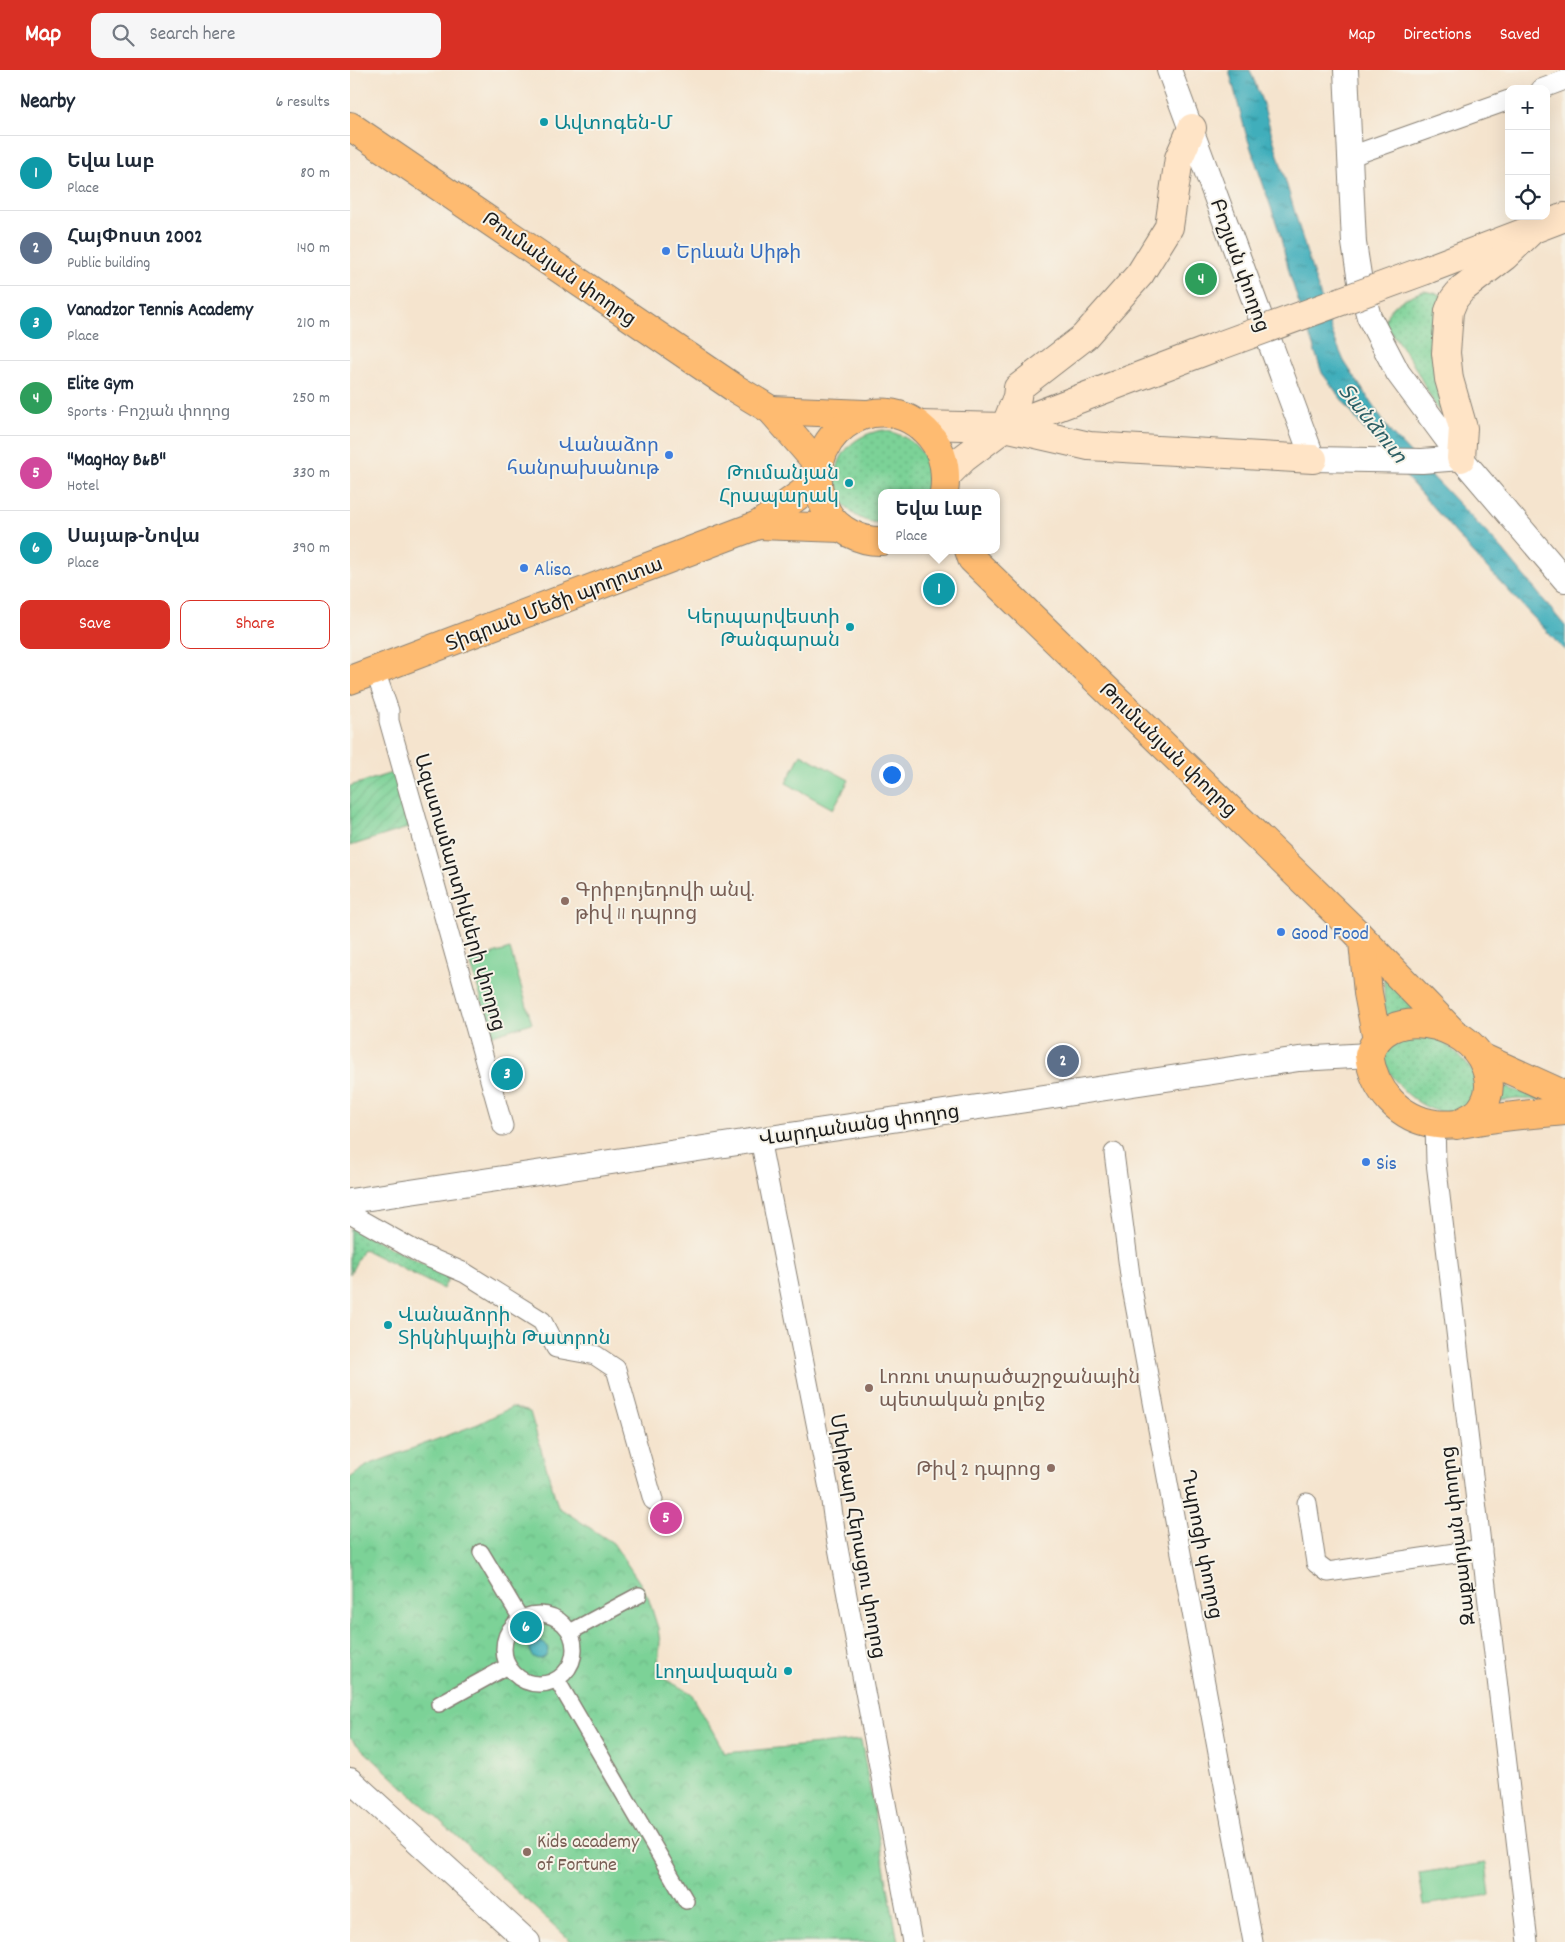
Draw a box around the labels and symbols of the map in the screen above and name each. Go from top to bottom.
place label: Ավտոգեն-Մ [554,111,673,139]
marker: Ավտոգեն-Մ [538,116,550,128]
street label: Բոշյան փողոց [1201,195,1275,337]
street label: Թումանյան փողոց [475,207,641,334]
place label: Երևան Սիթի [676,240,801,268]
marker: Երևան Սիթի [660,245,672,257]
pin: 4 [1185,260,1217,298]
water label: Տանձուտ [1329,379,1413,472]
place label: Վանաձոր հանրախանութ [507,433,660,484]
marker: Վանաձոր հանրախանութ [663,449,675,461]
place label: Թումանյան Հրապարակ [719,461,839,512]
marker: Թումանյան Հրապարակ [843,477,855,489]
street label: Տիգրան Մեծի պողոտա [443,551,668,660]
place label: Alisa [534,557,572,585]
marker: Alisa [518,562,530,574]
pin: 1 [923,570,955,608]
place label: Կերպարվեստի Թանգարան [687,605,840,656]
marker: Կերպարվեստի Թանգարան [844,621,856,633]
street label: Թումանյան փողոց [1091,678,1242,825]
street label: Ազատամարտիկների փողոց [405,751,511,1035]
your location [879,762,905,788]
place label: Գրիբոյեդովի անվ. թիվ 11 դպրոց [575,878,755,929]
marker: Գրիբոյեդովի անվ. թիվ 11 դպրոց [559,895,571,907]
place label: Good Food [1291,921,1369,949]
marker: Good Food [1275,926,1287,938]
pin: 2 [1047,1042,1079,1080]
pin: 3 [491,1055,523,1093]
street label: Վարդանանց փողոց [757,1099,961,1155]
place label: Sis [1376,1151,1397,1179]
marker: Sis [1360,1156,1372,1168]
place label: Վանաձորի Տիկնիկային Թատրոն [398,1303,610,1354]
marker: Վանաձորի Տիկնիկային Թատրոն [382,1319,394,1331]
place label: Լոռու տարածաշրջանային պետական քոլեջ [879,1365,1140,1416]
marker: Լոռու տարածաշրջանային պետական քոլեջ [863,1382,875,1394]
street label: Մխիթար Հերացու փողոց [821,1412,891,1661]
street label: Զաքարյան փողոց [1435,1444,1485,1627]
place label: Թիվ 2 դպրոց [916,1457,1041,1485]
marker: Թիվ 2 դպրոց [1045,1462,1057,1474]
street label: Դպրոցի փողոց [1172,1467,1228,1622]
pin: 5 [650,1499,682,1537]
pin: 6 [510,1608,542,1646]
place label: Լողավազան [655,1660,778,1688]
marker: Լողավազան [782,1665,794,1677]
place label: Kids academy of Fortune [537,1829,640,1880]
marker: Kids academy of Fortune [521,1846,533,1858]

